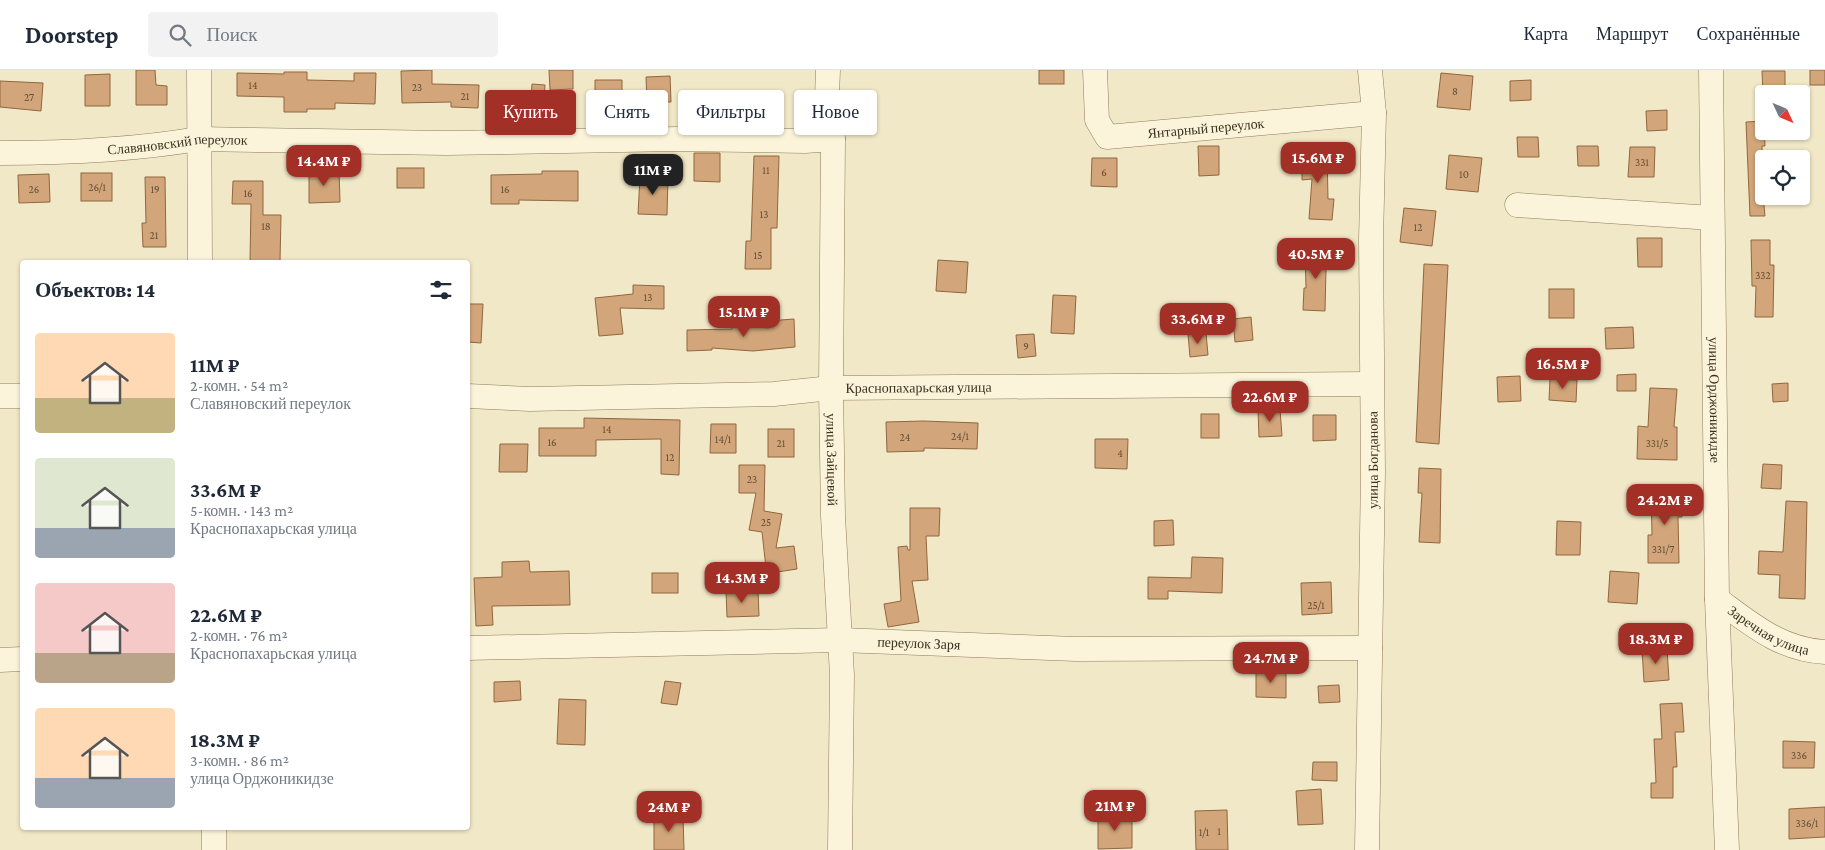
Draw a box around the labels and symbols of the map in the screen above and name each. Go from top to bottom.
house number: 14 [248,79,258,91]
house number: 23 [412,81,422,93]
house number: 8 [1452,85,1458,97]
north arrow [1755,85,1810,140]
house number: 21 [461,90,470,102]
house number: 27 [24,91,34,103]
street label: Янтарный переулок [1147,115,1265,141]
street label: Славяновский переулок [107,130,248,158]
pin: 15.6M ₽ [1272,142,1364,184]
pin: 14.4M ₽ [278,144,370,187]
pin: 11M ₽ [618,154,688,196]
house number: 331 [1635,156,1649,168]
house number: 11 [762,164,770,176]
house number: 6 [1101,166,1107,178]
house number: 10 [1459,168,1469,180]
house number: 26/1 [88,181,106,193]
house number: 26 [29,183,39,195]
house number: 19 [150,183,160,195]
house number: 16 [500,183,510,195]
house number: 16 [243,187,253,199]
house number: 13 [760,208,768,220]
house number: 18 [261,220,271,232]
house number: 12 [1414,221,1422,233]
house number: 21 [150,229,159,241]
pin: 40.5M ₽ [1270,238,1362,280]
house number: 15 [754,249,762,261]
house number: 332 [1755,269,1771,281]
house number: 13 [644,291,652,303]
pin: 15.1M ₽ [698,296,790,338]
pin: 33.6M ₽ [1152,302,1244,345]
street label: улица Орджоникидзе [1706,337,1723,463]
house number: 9 [1023,340,1029,352]
pin: 16.5M ₽ [1517,348,1609,390]
street label: Краснопахарьская улица [845,379,992,396]
pin: 22.6M ₽ [1224,380,1316,423]
street label: улица Богданова [1364,410,1381,509]
street label: улица Зайцевой [823,413,841,507]
house number: 14 [602,423,612,435]
house number: 24/1 [951,430,969,442]
house number: 24 [900,431,911,443]
house number: 14/1 [715,433,731,445]
house number: 16 [547,436,557,448]
house number: 21 [777,437,786,449]
house number: 331/5 [1646,437,1668,449]
house number: 4 [1117,447,1123,459]
house number: 12 [666,451,674,463]
house number: 23 [747,473,757,485]
pin: 24.2M ₽ [1619,484,1711,526]
house number: 25 [761,516,771,528]
house number: 331/7 [1652,543,1674,555]
pin: 14.3M ₽ [696,562,788,604]
house number: 25/1 [1307,599,1325,611]
street label: Заречная улица [1725,602,1811,658]
pin: 18.3M ₽ [1610,622,1702,665]
street label: переулок Заря [877,633,961,653]
pin: 24.7M ₽ [1225,642,1317,684]
house number: 336 [1791,749,1807,761]
pin: 24M ₽ [634,790,704,833]
pin: 21M ₽ [1080,790,1150,832]
house number: 336/1 [1796,817,1819,829]
house number: 1 [1217,825,1221,837]
house number: 1/1 [1199,826,1210,838]

